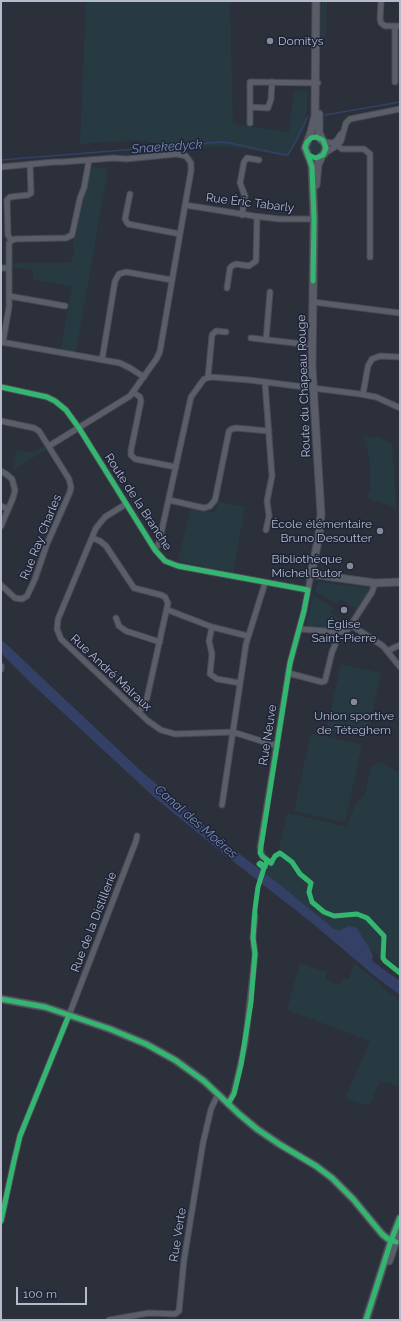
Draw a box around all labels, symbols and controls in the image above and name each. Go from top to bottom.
place label: Domitys [278,34,324,48]
marker: Domitys [265,36,275,46]
water label: Snaekedyck [131,137,203,157]
street label: Rue Éric Tabarly [205,190,295,216]
street label: Route du Chapeau Rouge [294,314,314,458]
street label: Route de la Branche [101,451,175,553]
street label: Rue Ray Charles [17,492,65,582]
place label: École élémentaire Bruno Desoutter [271,517,372,545]
marker: École élémentaire Bruno Desoutter [375,526,385,536]
place label: Bibliothèque Michel Butor [271,552,342,580]
marker: Bibliothèque Michel Butor [345,561,355,571]
marker: Église Saint-Pierre [339,605,349,615]
place label: Église Saint-Pierre [312,617,376,645]
street label: Rue André Malraux [67,632,155,714]
marker: Union sportive de Téteghem [349,697,359,707]
street label: Rue Neuve [256,703,280,767]
place label: Union sportive de Téteghem [314,709,394,737]
water label: Canal des Moëres [151,782,241,862]
street label: Rue de la Distillerie [68,870,120,974]
street label: Rue Verte [167,1207,189,1263]
scale bar [18,1279,89,1305]
text: 100 m [23,1287,57,1301]

